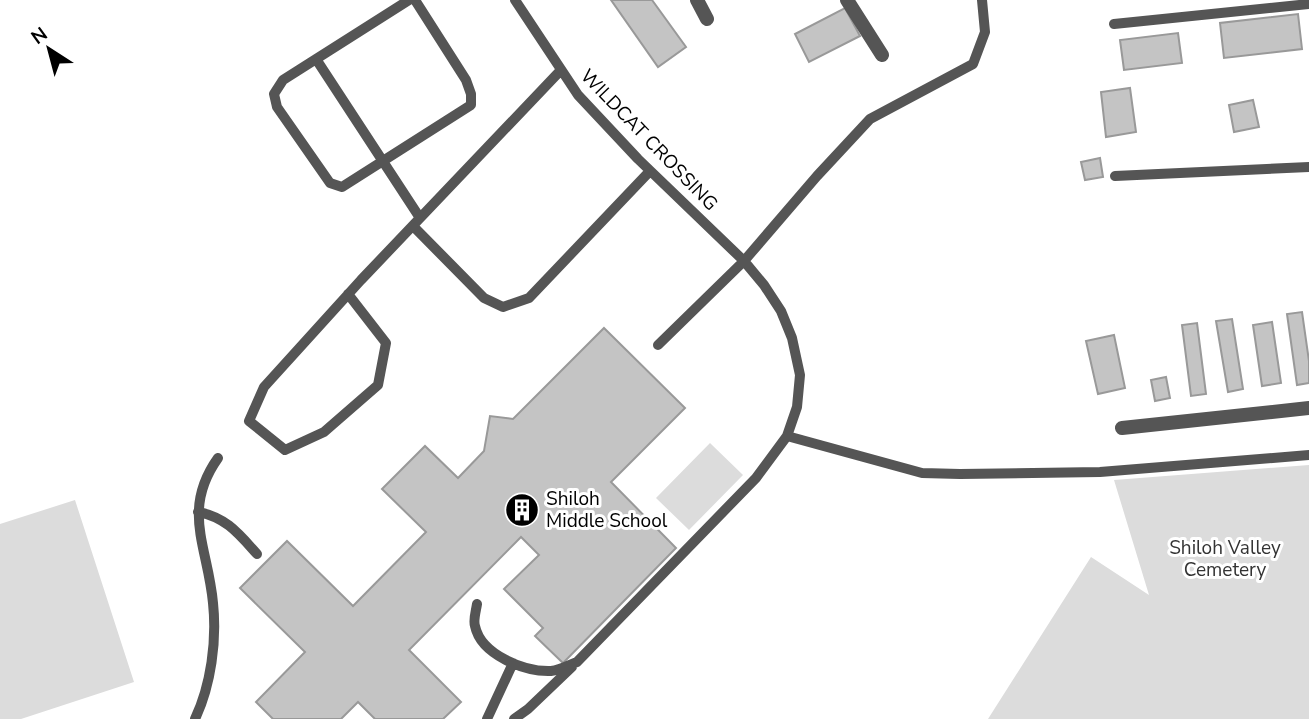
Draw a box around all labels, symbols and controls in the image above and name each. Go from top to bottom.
north arrow [14,14,84,84]
text: N [26,21,53,51]
street label: WILDCAT CROSSING [575,64,723,216]
place label: Shiloh Middle School [546,486,668,534]
building icon: Shiloh Middle School [503,491,541,529]
park label: Shiloh Valley Cemetery [1169,535,1281,583]

